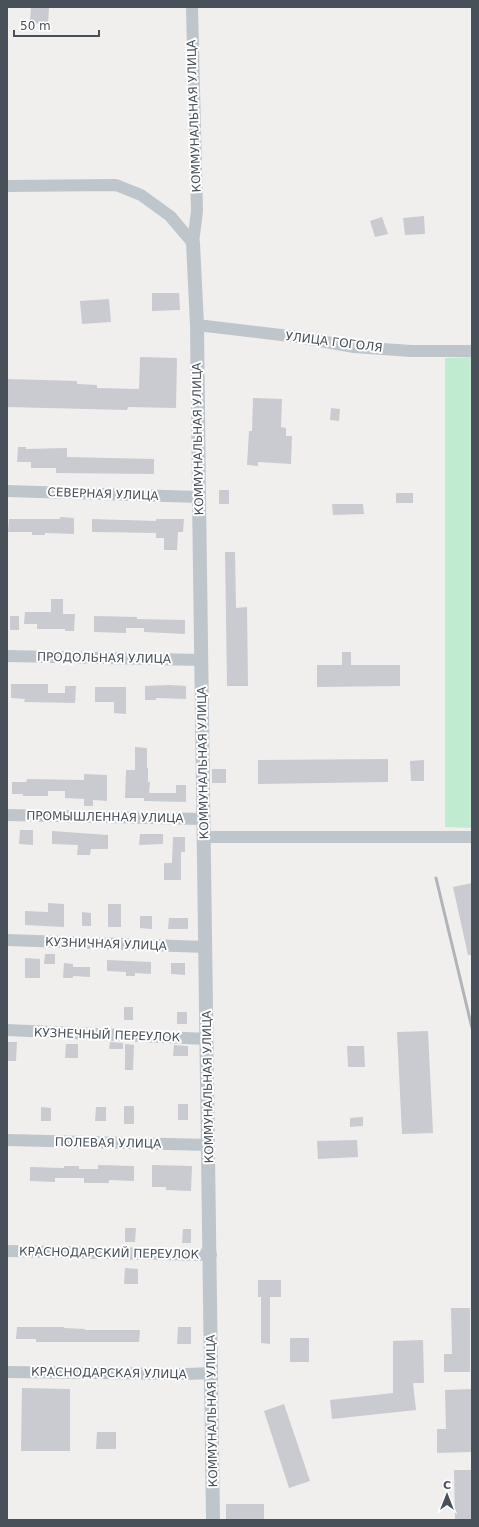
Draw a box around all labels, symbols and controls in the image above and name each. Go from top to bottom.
scale bar [14,12,99,38]
text: 50 m [20,19,51,33]
street label: КОММУНАЛЬНАЯ УЛИЦА [184,39,204,193]
street label: УЛИЦА ГОГОЛЯ [285,329,383,355]
street label: КОММУНАЛЬНАЯ УЛИЦА [190,362,206,515]
street label: СЕВЕРНАЯ УЛИЦА [47,485,160,503]
street label: ПРОДОЛЬНАЯ УЛИЦА [37,650,172,666]
street label: КОММУНАЛЬНАЯ УЛИЦА [195,686,211,839]
street label: ПРОМЫШЛЕННАЯ УЛИЦА [26,809,185,825]
street label: КУЗНИЧНАЯ УЛИЦА [45,935,168,953]
street label: КОММУНАЛЬНАЯ УЛИЦА [200,1010,216,1163]
street label: КУЗНЕЧНЫЙ ПЕРЕУЛОК [34,1024,181,1045]
street label: ПОЛЕВАЯ УЛИЦА [55,1135,162,1151]
street label: КРАСНОДАРСКИЙ ПЕРЕУЛОК [19,1243,200,1262]
street label: КОММУНАЛЬНАЯ УЛИЦА [204,1334,220,1487]
street label: КРАСНОДАРСКАЯ УЛИЦА [31,1365,188,1381]
north arrow [427,1475,467,1515]
text: С [443,1479,451,1492]

